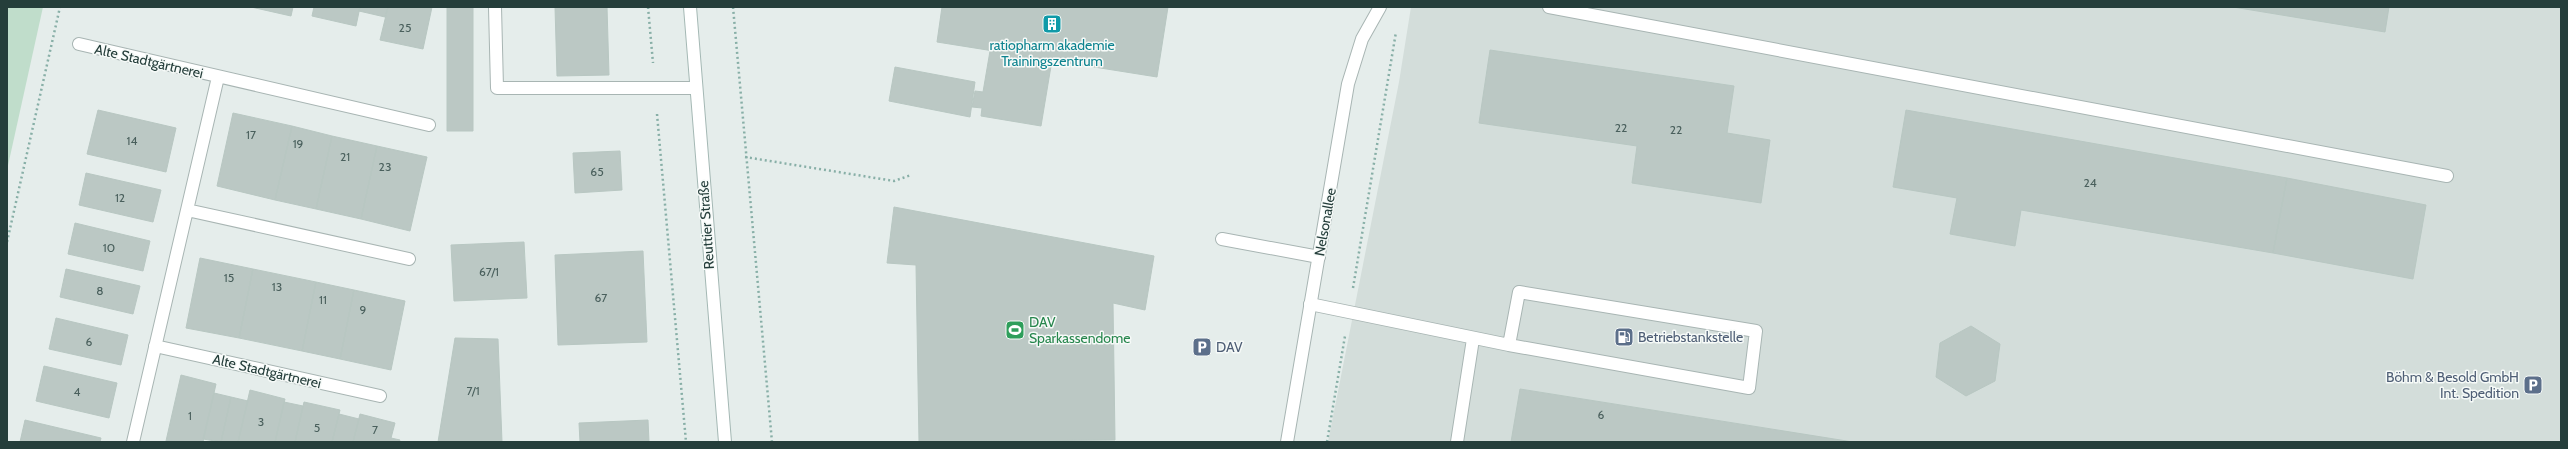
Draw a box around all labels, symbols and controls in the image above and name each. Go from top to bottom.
building icon: ratiopharm akademie Trainingszentrum [1041,13,1063,35]
house number: 25 [399,20,411,35]
place label: ratiopharm akademie Trainingszentrum [989,36,1115,70]
street label: Alte Stadtgärtnerei [93,40,205,82]
house number: 22 [1615,120,1627,135]
house number: 22 [1670,122,1682,137]
house number: 17 [246,127,256,142]
house number: 14 [127,133,137,148]
house number: 19 [293,136,304,151]
house number: 21 [340,149,350,164]
house number: 23 [379,159,391,174]
house number: 65 [590,164,604,179]
house number: 24 [2083,175,2097,190]
street label: Reuttier Straße [694,180,718,270]
street label: Nelsonallee [1310,186,1340,258]
house number: 12 [115,190,125,205]
house number: 10 [103,240,115,255]
house number: 67/1 [479,264,499,279]
house number: 15 [224,270,234,285]
house number: 13 [272,279,282,294]
house number: 8 [96,283,104,298]
house number: 67 [595,290,607,305]
house number: 11 [319,292,327,307]
house number: 9 [360,302,367,317]
place label: DAV Sparkassendome [1029,313,1130,347]
sports icon: DAV Sparkassendome [1004,319,1026,341]
fuel station icon: Betriebstankstelle [1613,326,1635,348]
place label: Betriebstankstelle [1638,328,1743,346]
house number: 6 [86,334,93,349]
parking icon: DAV [1191,336,1213,358]
place label: DAV [1216,338,1243,356]
street label: Alte Stadtgärtnerei [211,350,323,392]
place label: Böhm & Besold GmbH Int. Spedition [2386,368,2519,402]
parking icon: Böhm & Besold GmbH Int. Spedition [2522,374,2544,396]
house number: 7/1 [466,383,480,398]
house number: 4 [74,384,81,399]
house number: 6 [1598,407,1605,422]
house number: 1 [188,408,192,423]
house number: 3 [258,414,264,429]
house number: 5 [314,420,320,435]
house number: 7 [372,422,378,437]

